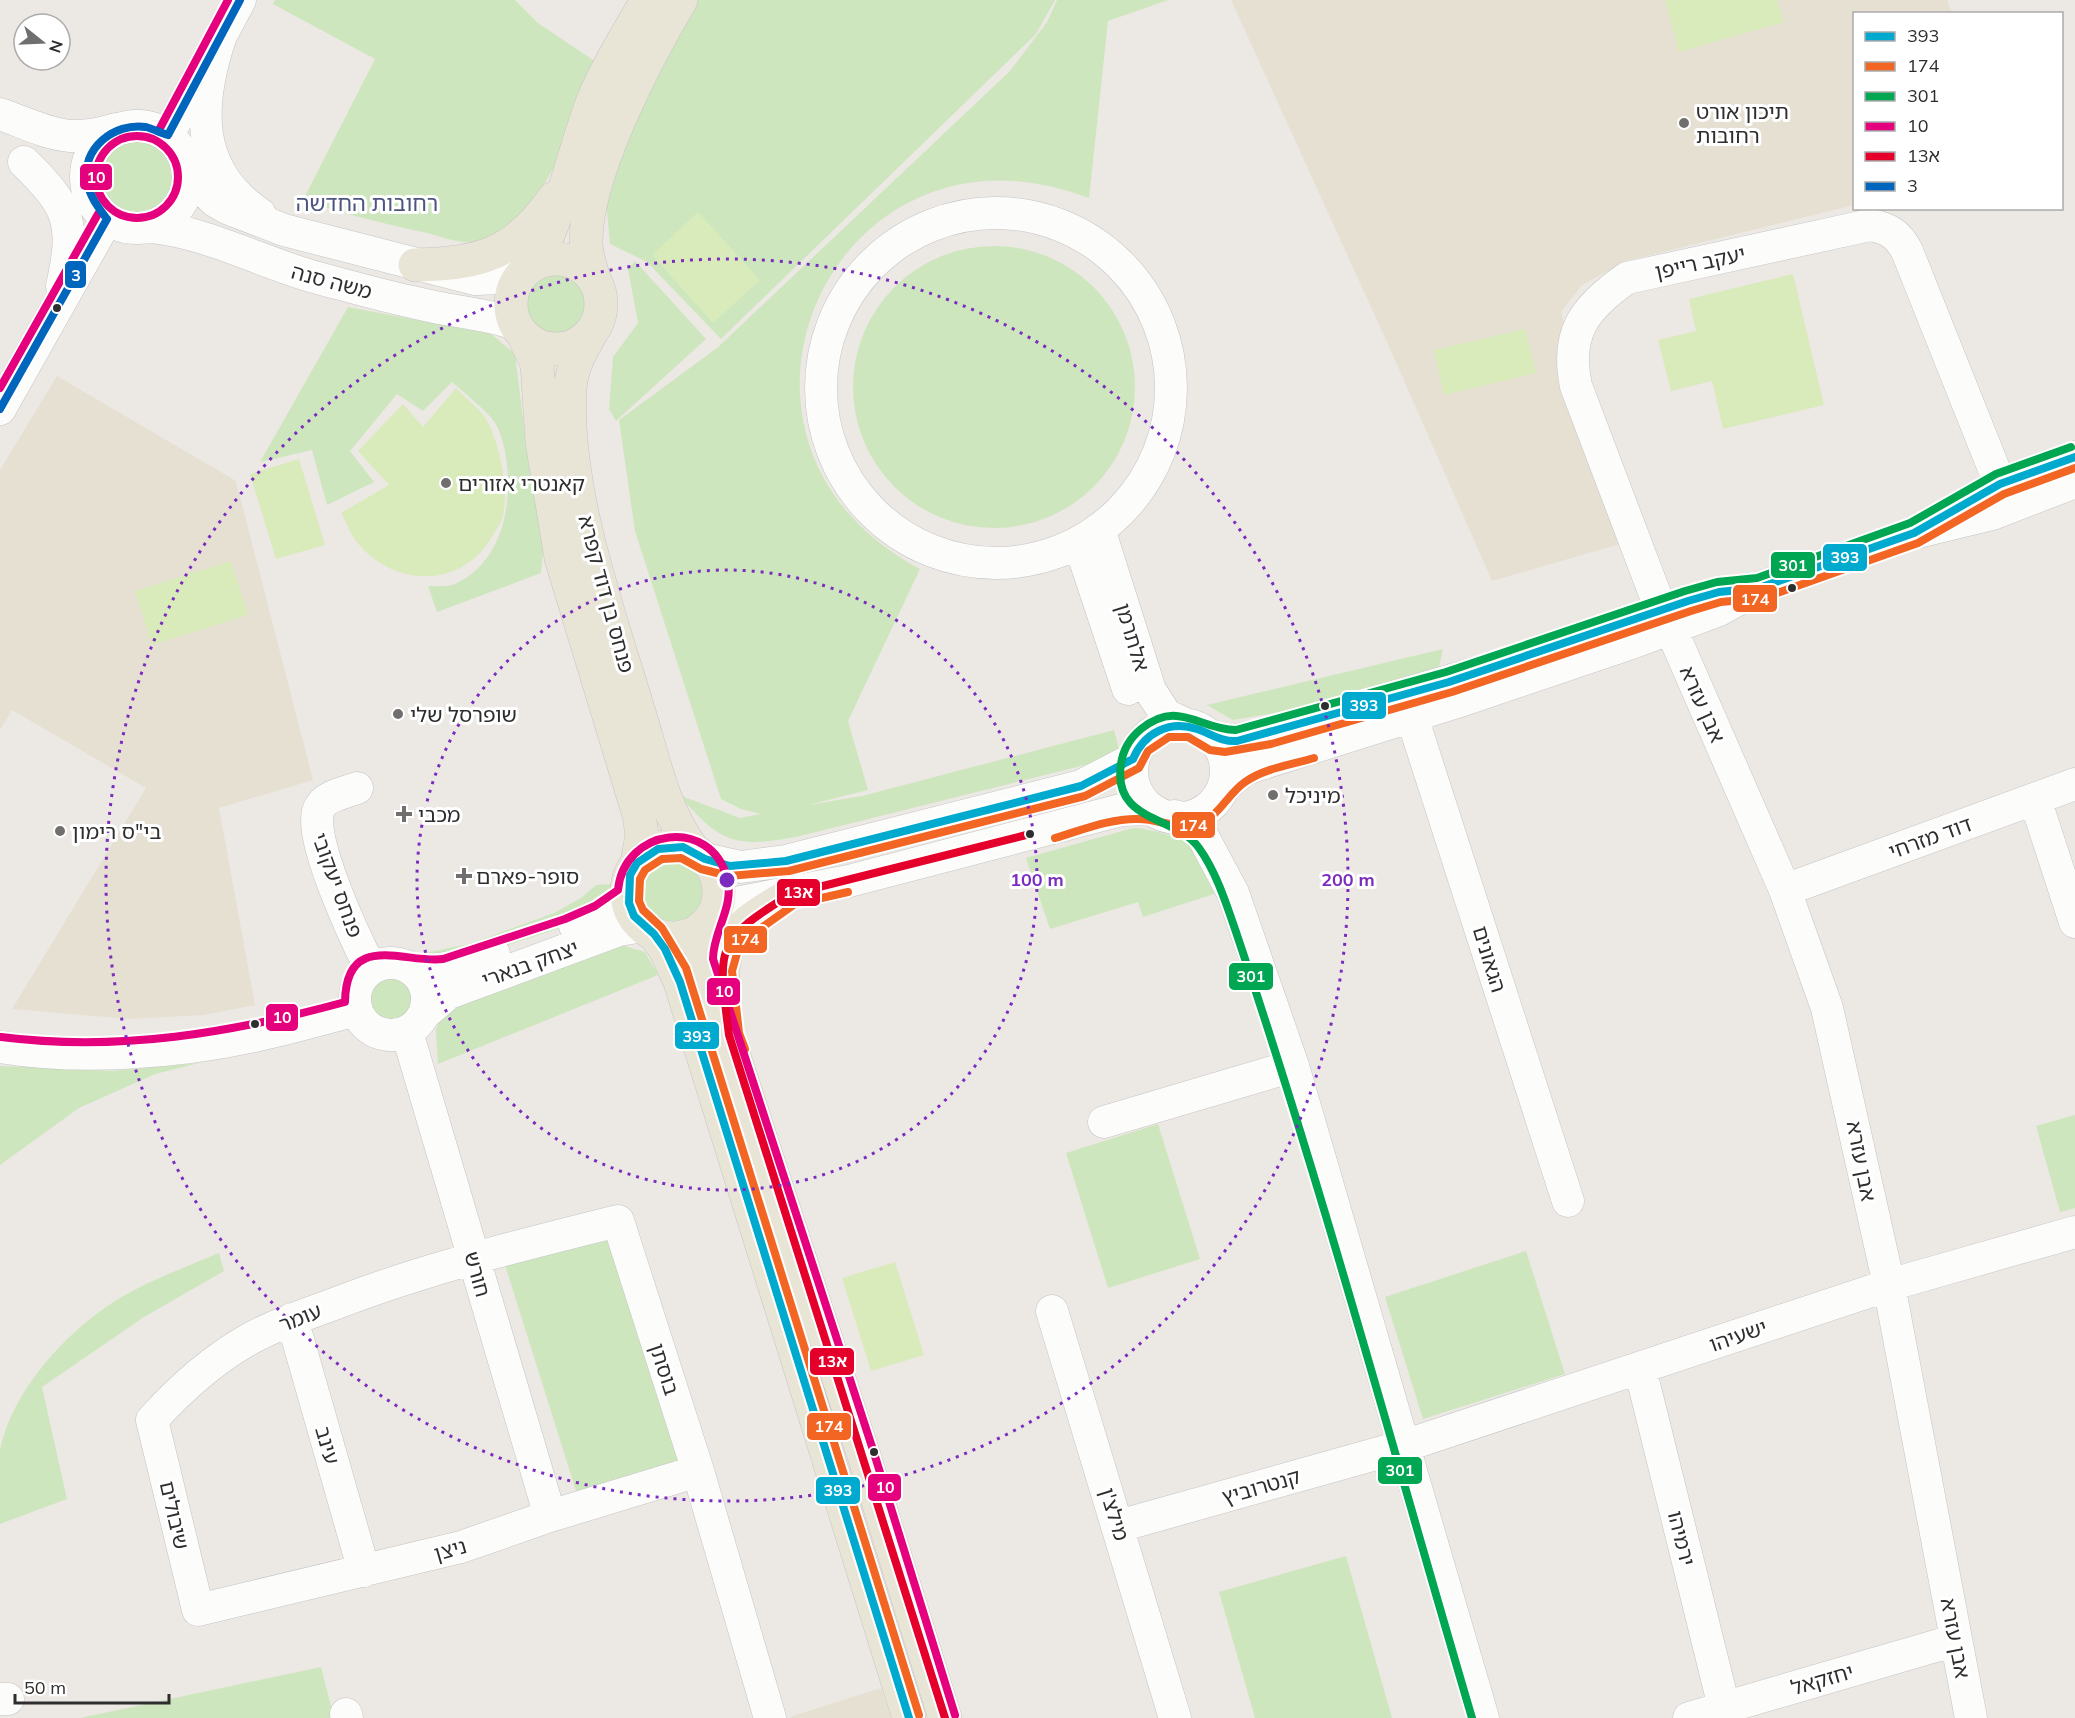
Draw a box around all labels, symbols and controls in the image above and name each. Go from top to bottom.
north arrow [12,12,72,72]
legend [1853,12,2063,210]
text: 393 [1907,24,1939,47]
text: N [45,38,68,55]
text: 174 [1907,54,1940,77]
text: 301 [1907,84,1939,107]
place label: תיכון אורט רחובות [1696,98,1789,148]
text: 10 [1907,114,1929,137]
marker: תיכון אורט רחובות [1677,116,1691,130]
text: 13א [1907,144,1940,167]
line badge: 10 [79,163,113,191]
text: 10 [86,167,106,187]
text: 3 [1907,174,1918,197]
district label: רחובות החדשה [296,189,438,217]
street label: יעקב רייפן [1652,240,1748,284]
street label: משה סנה [289,258,375,304]
line badge: 3 [64,260,87,289]
text: 3 [71,265,81,285]
unlabelled marker [51,302,63,314]
place label: קאנטרי אזורים [458,470,585,496]
marker: קאנטרי אזורים [439,476,453,490]
street label: פנחס בן דוד קפרא [573,512,641,676]
line badge: 393 [1822,543,1868,572]
text: 393 [1831,547,1859,567]
line badge: 301 [1770,551,1816,579]
text: 301 [1779,555,1807,575]
unlabelled marker [1786,582,1798,594]
line badge: 174 [1732,584,1778,613]
text: 174 [1741,589,1770,609]
street label: אלתרמן [1110,600,1156,674]
street label: אבן עזרא [1675,662,1731,746]
line badge: 393 [1341,691,1387,720]
text: 393 [1350,695,1378,715]
unlabelled marker [1319,700,1331,712]
place label: שופרסל שלי [410,701,517,727]
marker: שופרסל שלי [391,707,405,721]
place label: מיניכל [1285,782,1341,808]
marker: מיניכל [1266,788,1280,802]
place label: מכבי [418,801,461,827]
marker: מכבי [395,805,413,823]
street label: דוד מזרחי [1885,810,1975,864]
line badge: 174 [1171,811,1216,839]
text: 174 [1179,815,1208,835]
place label: בי"ס רימון [72,818,162,844]
marker: בי"ס רימון [53,824,67,838]
unlabelled marker [1024,828,1036,840]
street label: פנחס יעקובי [307,829,369,941]
place label: סופר-פארם [476,863,579,889]
text: 100 m [1010,868,1064,891]
text: 200 m [1321,868,1375,891]
marker: סופר-פארם [457,869,471,883]
centre of rings [717,870,737,890]
line badge: 13א [776,878,821,907]
text: 13א [783,882,813,902]
street label: הגאונים [1468,923,1512,995]
line badge: 174 [723,925,768,954]
text: 174 [731,929,760,949]
street label: יצחק בנארי [478,934,582,992]
line badge: 301 [1228,962,1274,991]
text: 301 [1237,966,1265,986]
line badge: 10 [706,977,741,1006]
text: 10 [714,981,734,1001]
line badge: 10 [265,1003,299,1032]
text: 10 [272,1007,292,1027]
unlabelled marker [249,1018,261,1030]
line badge: 393 [674,1021,720,1050]
text: 393 [683,1026,711,1046]
street label: אבן עזרא [1841,1119,1883,1203]
street label: חורש [459,1248,497,1300]
street label: עומר [275,1297,325,1337]
street label: ישעיהו [1706,1313,1770,1357]
street label: בוסתן [644,1340,686,1398]
line badge: 13א [809,1347,855,1376]
text: 13א [817,1351,847,1371]
line badge: 174 [806,1412,852,1441]
text: 174 [815,1416,844,1436]
street label: עינב [310,1423,346,1467]
unlabelled marker [868,1446,880,1458]
line badge: 301 [1377,1456,1423,1485]
text: 301 [1386,1460,1414,1480]
street label: קנטרוביץ [1219,1462,1303,1510]
line badge: 10 [867,1473,902,1502]
line badge: 393 [815,1476,861,1505]
text: 10 [875,1477,895,1497]
street label: שיבולים [155,1478,195,1552]
text: 393 [824,1480,852,1500]
street label: מילצ'ן [1095,1484,1135,1544]
street label: ירמיהו [1663,1508,1701,1568]
street label: ניצן [431,1532,469,1566]
street label: אבן עזרא [1935,1596,1977,1680]
street label: יחזקאל [1788,1658,1856,1700]
scale bar [15,1667,170,1705]
text: 50 m [24,1676,66,1699]

